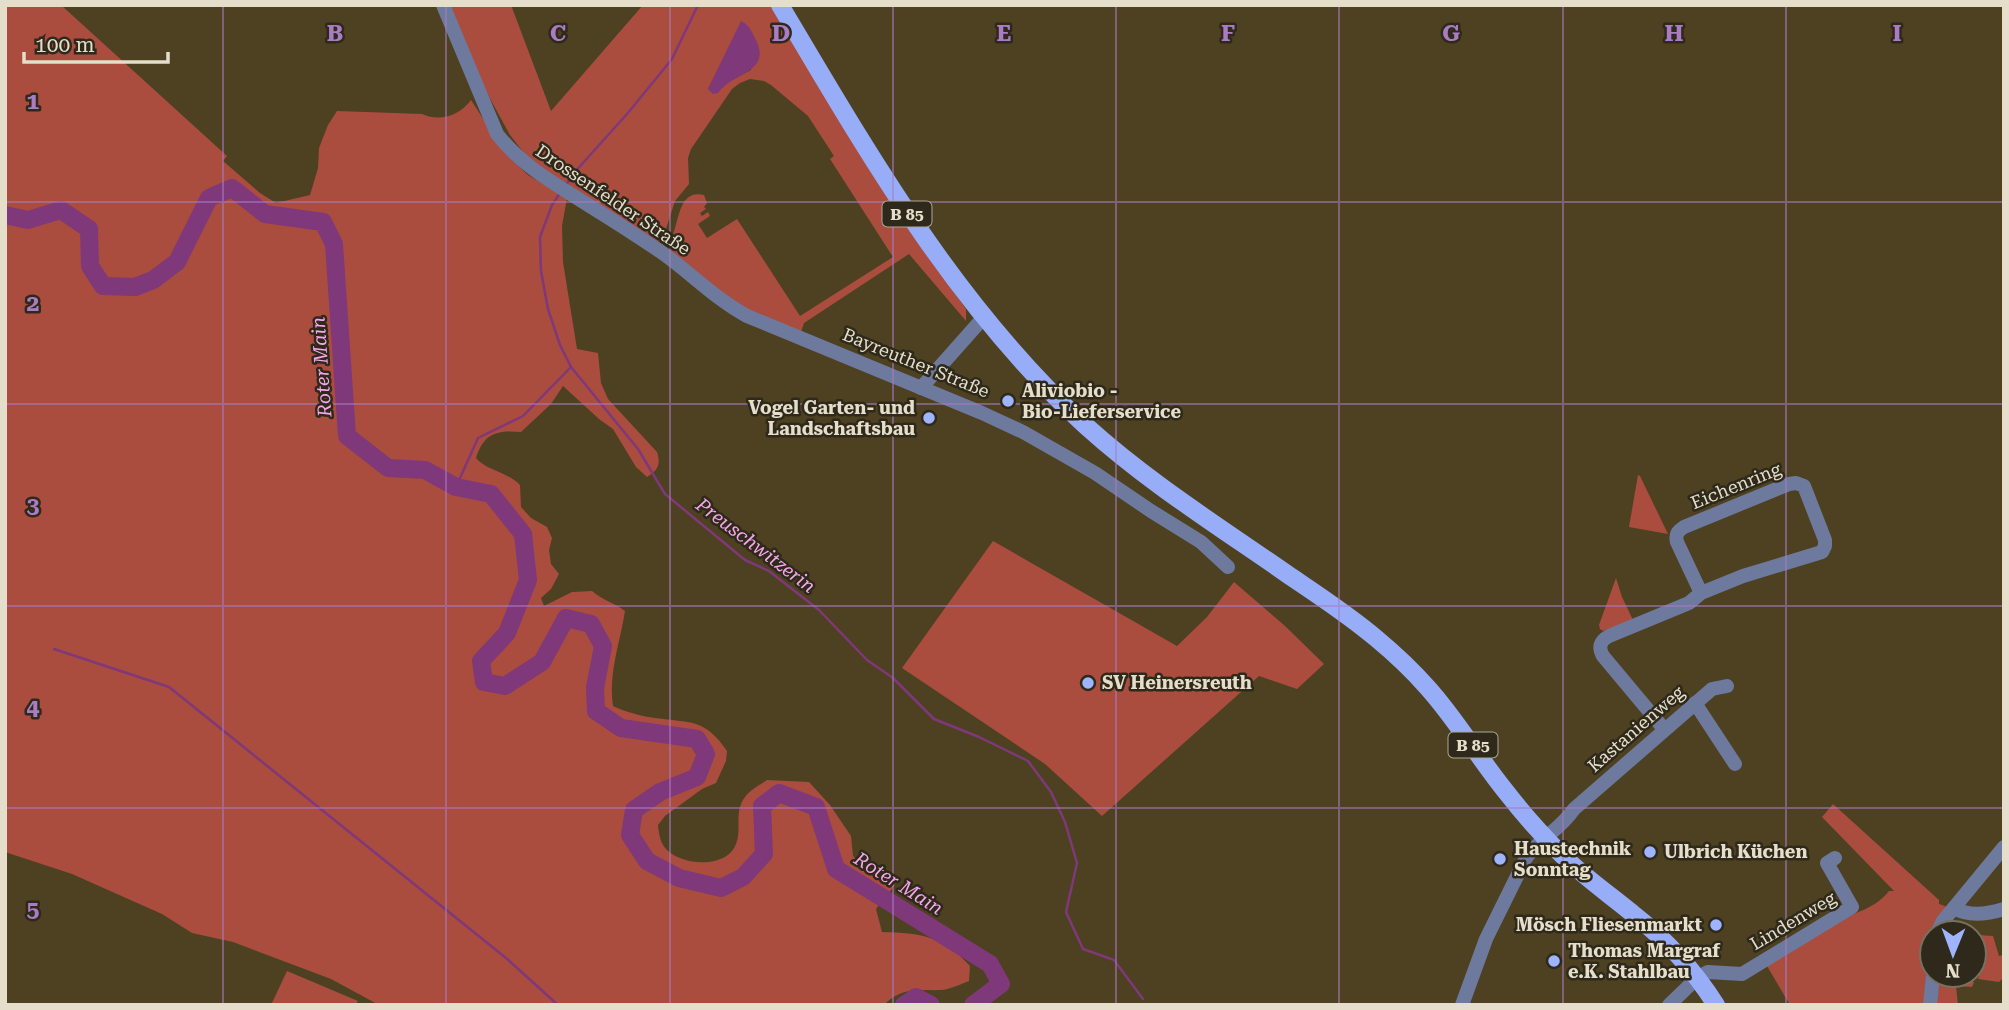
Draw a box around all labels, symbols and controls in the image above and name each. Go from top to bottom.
text: B [327,20,343,47]
text: C [550,20,566,47]
text: D [772,20,790,47]
text: E [997,20,1011,47]
text: F [1221,20,1235,47]
text: G [1442,20,1460,47]
text: H [1665,20,1684,47]
text: I [1892,20,1902,47]
scale bar [24,21,168,65]
text: 100 m [35,33,95,57]
text: 1 [27,88,40,115]
street label: Drossenfelder Straße [532,140,695,259]
road number: B 85 [883,202,932,227]
text: 2 [27,290,39,317]
water label: Roter Main [307,316,337,419]
street label: Bayreuther Straße [840,324,993,402]
place label: Aliviobio - Bio-Lieferservice [1022,380,1181,422]
marker: Aliviobio - Bio-Lieferservice [1000,393,1016,409]
place label: Vogel Garten- und Landschaftsbau [748,397,915,439]
marker: Vogel Garten- und Landschaftsbau [921,410,937,426]
street label: Eichenring [1688,458,1785,513]
text: 3 [27,492,40,519]
water label: Preuschwitzerin [691,492,820,598]
place label: SV Heinersreuth [1102,672,1252,693]
marker: SV Heinersreuth [1080,675,1096,691]
street label: Kastanienweg [1583,681,1689,776]
text: 4 [27,694,40,721]
road number: B 85 [1448,732,1498,758]
place label: Haustechnik Sonntag [1514,838,1632,880]
place label: Ulbrich Küchen [1664,841,1808,862]
marker: Ulbrich Küchen [1642,844,1658,860]
water label: Roter Main [849,847,948,920]
marker: Haustechnik Sonntag [1492,851,1508,867]
street label: Lindenweg [1746,886,1840,954]
text: 5 [27,896,40,923]
place label: Mösch Fliesenmarkt [1516,914,1702,935]
marker: Mösch Fliesenmarkt [1708,917,1724,933]
north arrow [1918,919,1988,989]
place label: Thomas Margraf e.K. Stahlbau [1568,940,1721,982]
marker: Thomas Margraf e.K. Stahlbau [1546,953,1562,969]
text: N [1945,959,1960,982]

